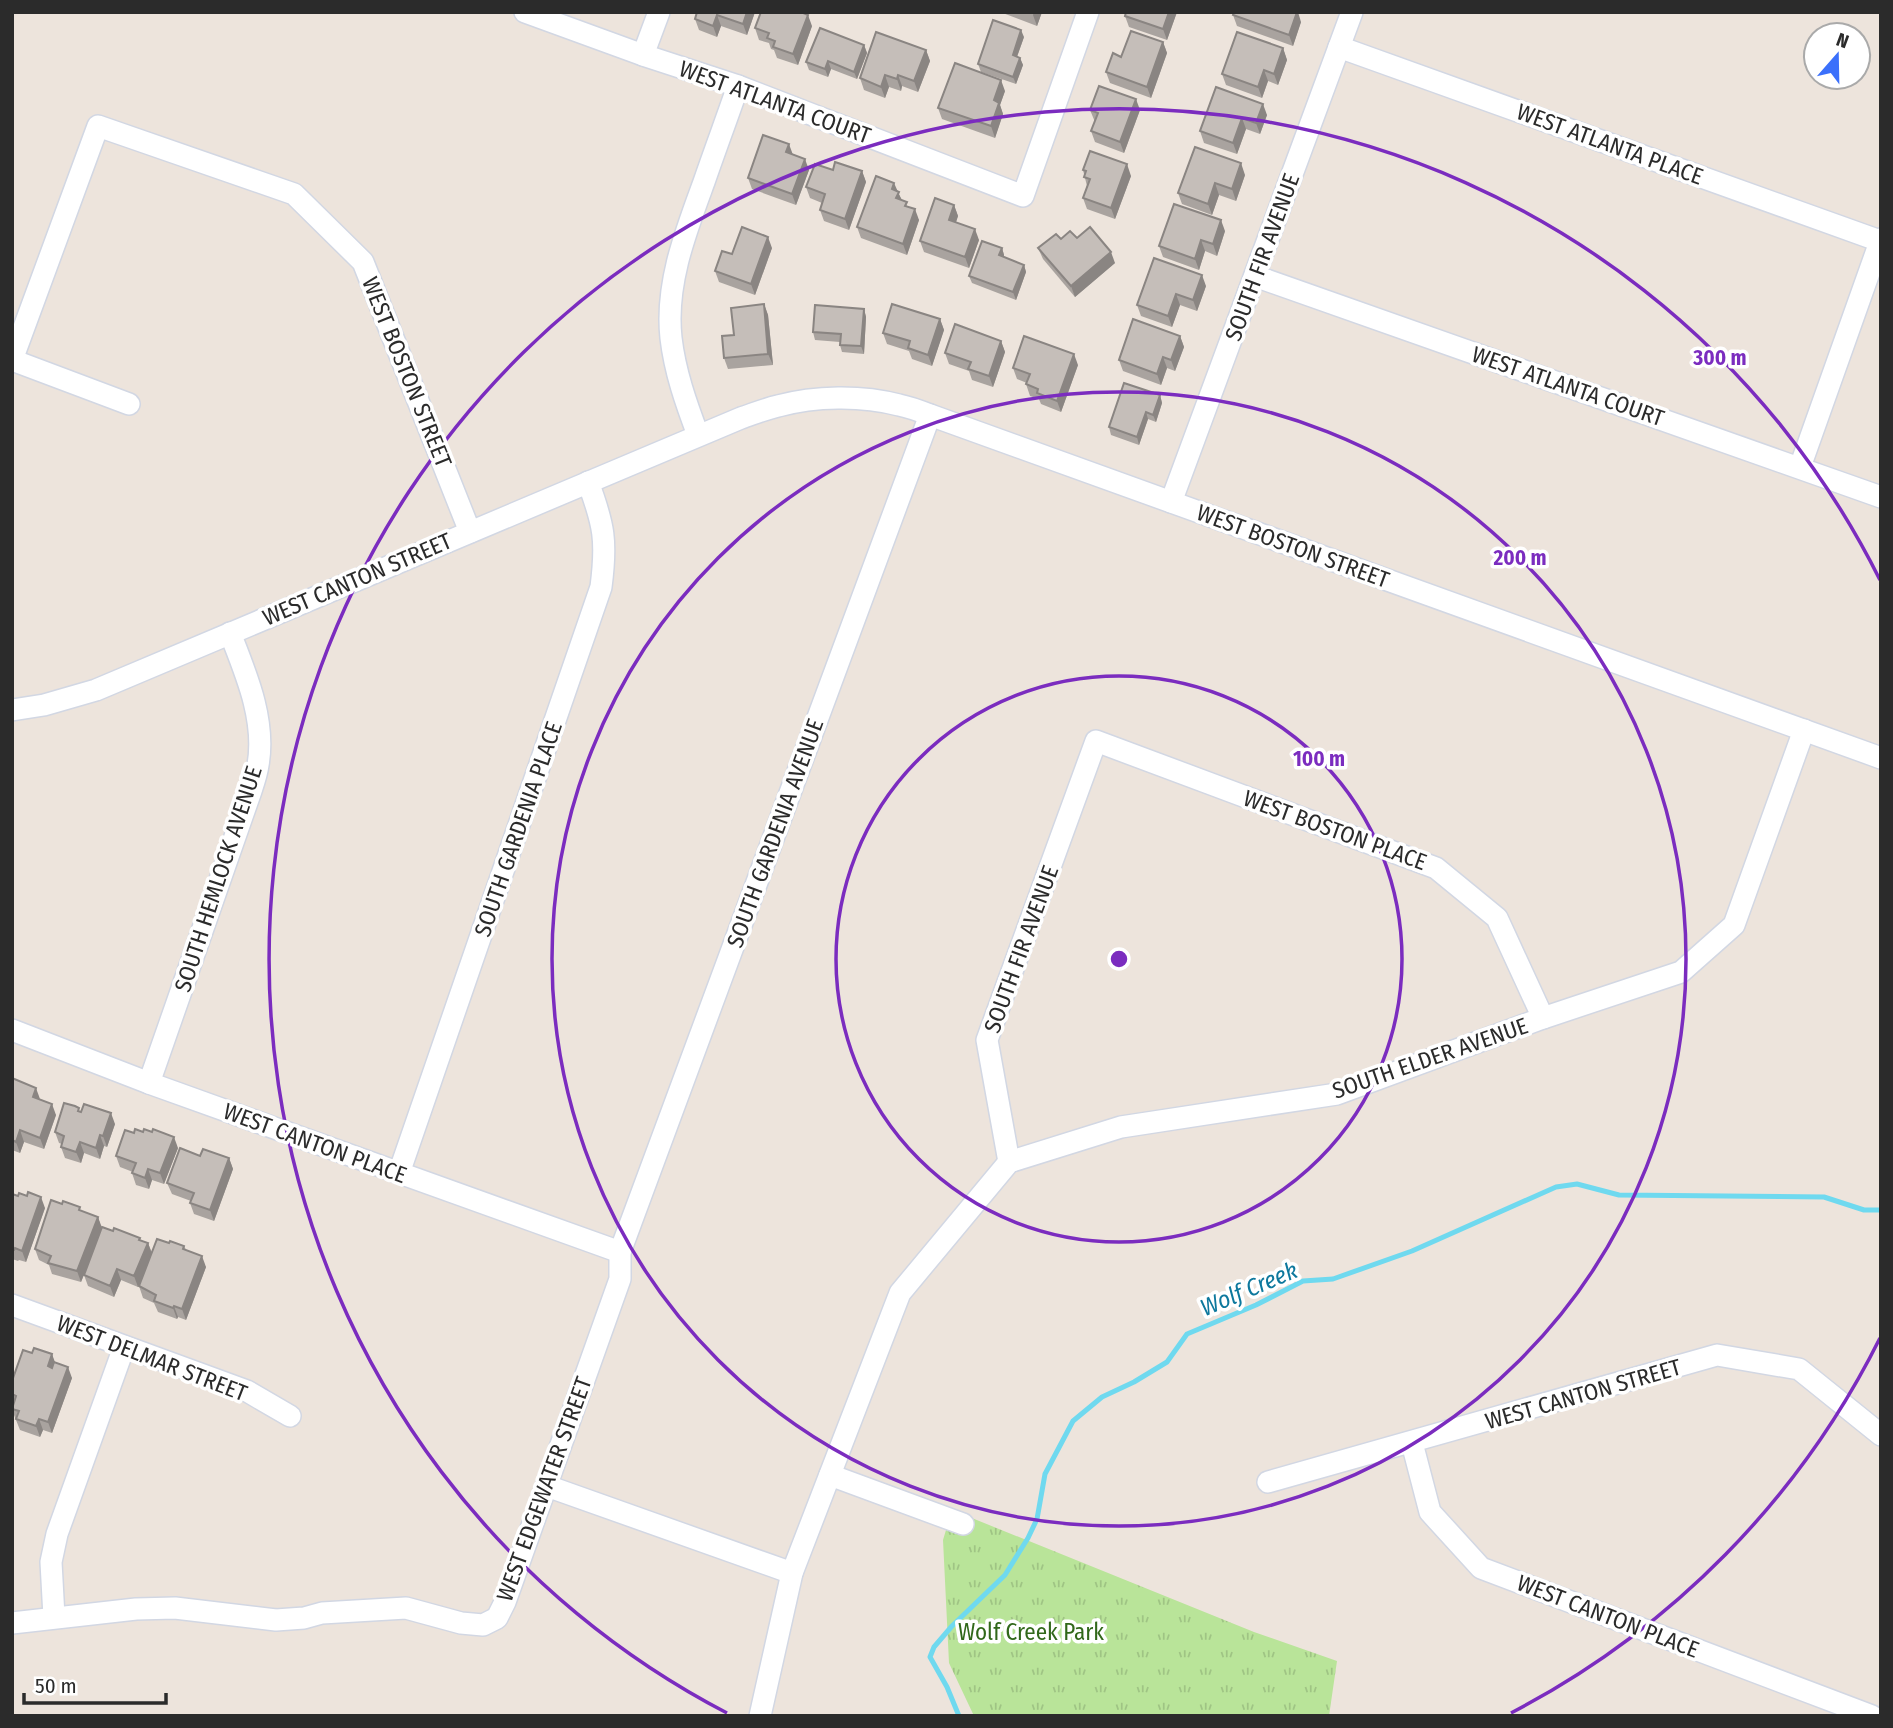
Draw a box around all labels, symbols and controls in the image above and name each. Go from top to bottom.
north arrow [1802,21,1872,91]
text: N [1833,28,1852,53]
street label: WEST ATLANTA COURT [676,54,875,150]
street label: WEST ATLANTA PLACE [1513,97,1707,191]
street label: SOUTH FIR AVENUE [1219,170,1305,344]
street label: WEST BOSTON STREET [356,273,458,472]
street label: WEST ATLANTA COURT [1468,340,1668,432]
text: 300 m [1692,345,1747,371]
street label: WEST BOSTON STREET [1193,498,1393,594]
street label: WEST CANTON STREET [258,526,456,631]
text: 200 m [1492,545,1547,571]
street label: SOUTH GARDENIA AVENUE [721,715,829,951]
street label: SOUTH GARDENIA PLACE [468,718,568,940]
text: 100 m [1293,746,1345,772]
street label: SOUTH HEMLOCK AVENUE [168,763,268,995]
street label: WEST BOSTON PLACE [1240,784,1430,876]
street label: SOUTH FIR AVENUE [978,862,1064,1036]
centre of rings [1107,947,1131,971]
street label: SOUTH ELDER AVENUE [1329,1011,1531,1105]
street label: WEST CANTON PLACE [220,1097,410,1189]
water label: Wolf Creek [1196,1256,1302,1322]
street label: WEST DELMAR STREET [53,1309,251,1407]
street label: WEST CANTON STREET [1482,1353,1684,1435]
street label: WEST EDGEWATER STREET [490,1373,598,1605]
street label: WEST CANTON PLACE [1513,1568,1703,1664]
park label: Wolf Creek Park [958,1618,1104,1646]
scale bar [24,1662,166,1706]
text: 50 m [35,1673,77,1699]

